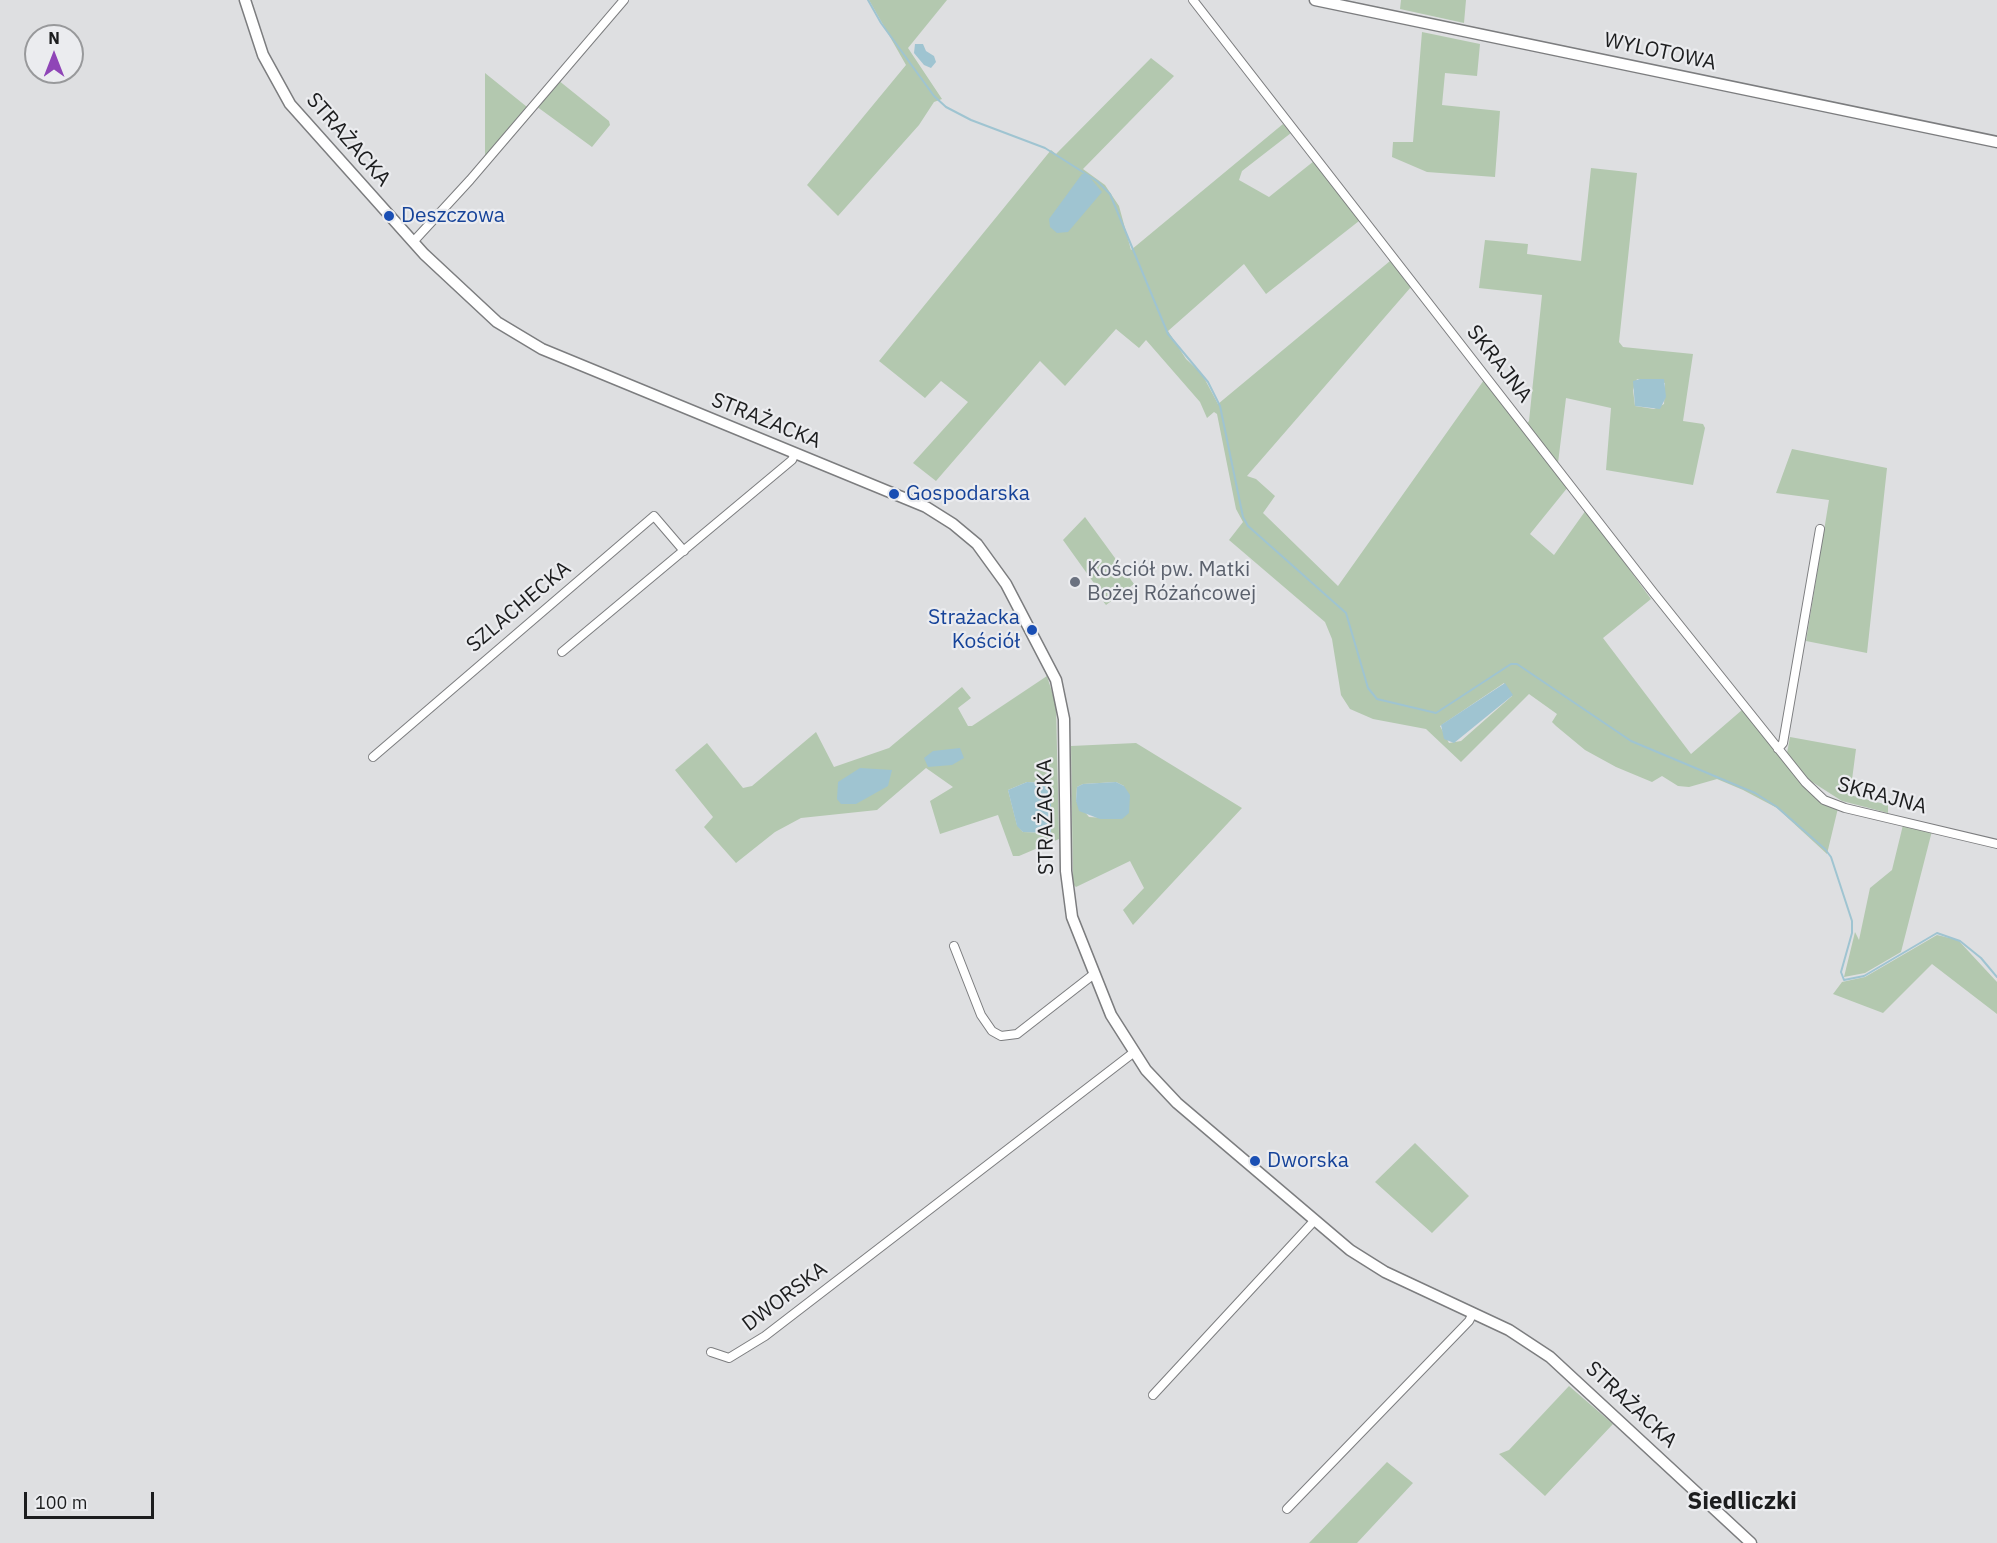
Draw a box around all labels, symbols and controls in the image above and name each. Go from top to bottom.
north arrow [24,24,84,84]
text: N [48,28,60,48]
street label: WYLOTOWA [1602,28,1718,76]
street label: STRAŻACKA [300,88,396,192]
place label: Deszczowa [401,203,505,229]
marker: Deszczowa [382,209,396,223]
street label: SKRAJNA [1461,320,1537,408]
street label: STRAŻACKA [708,388,824,454]
place label: Gospodarska [906,481,1030,507]
marker: Gospodarska [887,487,901,501]
street label: SZLACHECKA [462,556,576,658]
place label: Kościół pw. Matki Bożej Różańcowej [1087,557,1256,607]
marker: Kościół pw. Matki Bożej Różańcowej [1068,575,1082,589]
place label: Strażacka Kościół [928,605,1020,655]
marker: Strażacka Kościół [1025,623,1039,637]
street label: STRAŻACKA [1032,759,1060,875]
street label: SKRAJNA [1835,772,1929,820]
place label: Dworska [1267,1148,1349,1174]
marker: Dworska [1248,1154,1262,1168]
street label: DWORSKA [737,1257,833,1337]
street label: STRAŻACKA [1580,1356,1682,1454]
scale bar [27,1480,158,1518]
district label: Siedliczki [1687,1488,1797,1516]
text: 100 m [35,1491,87,1514]

